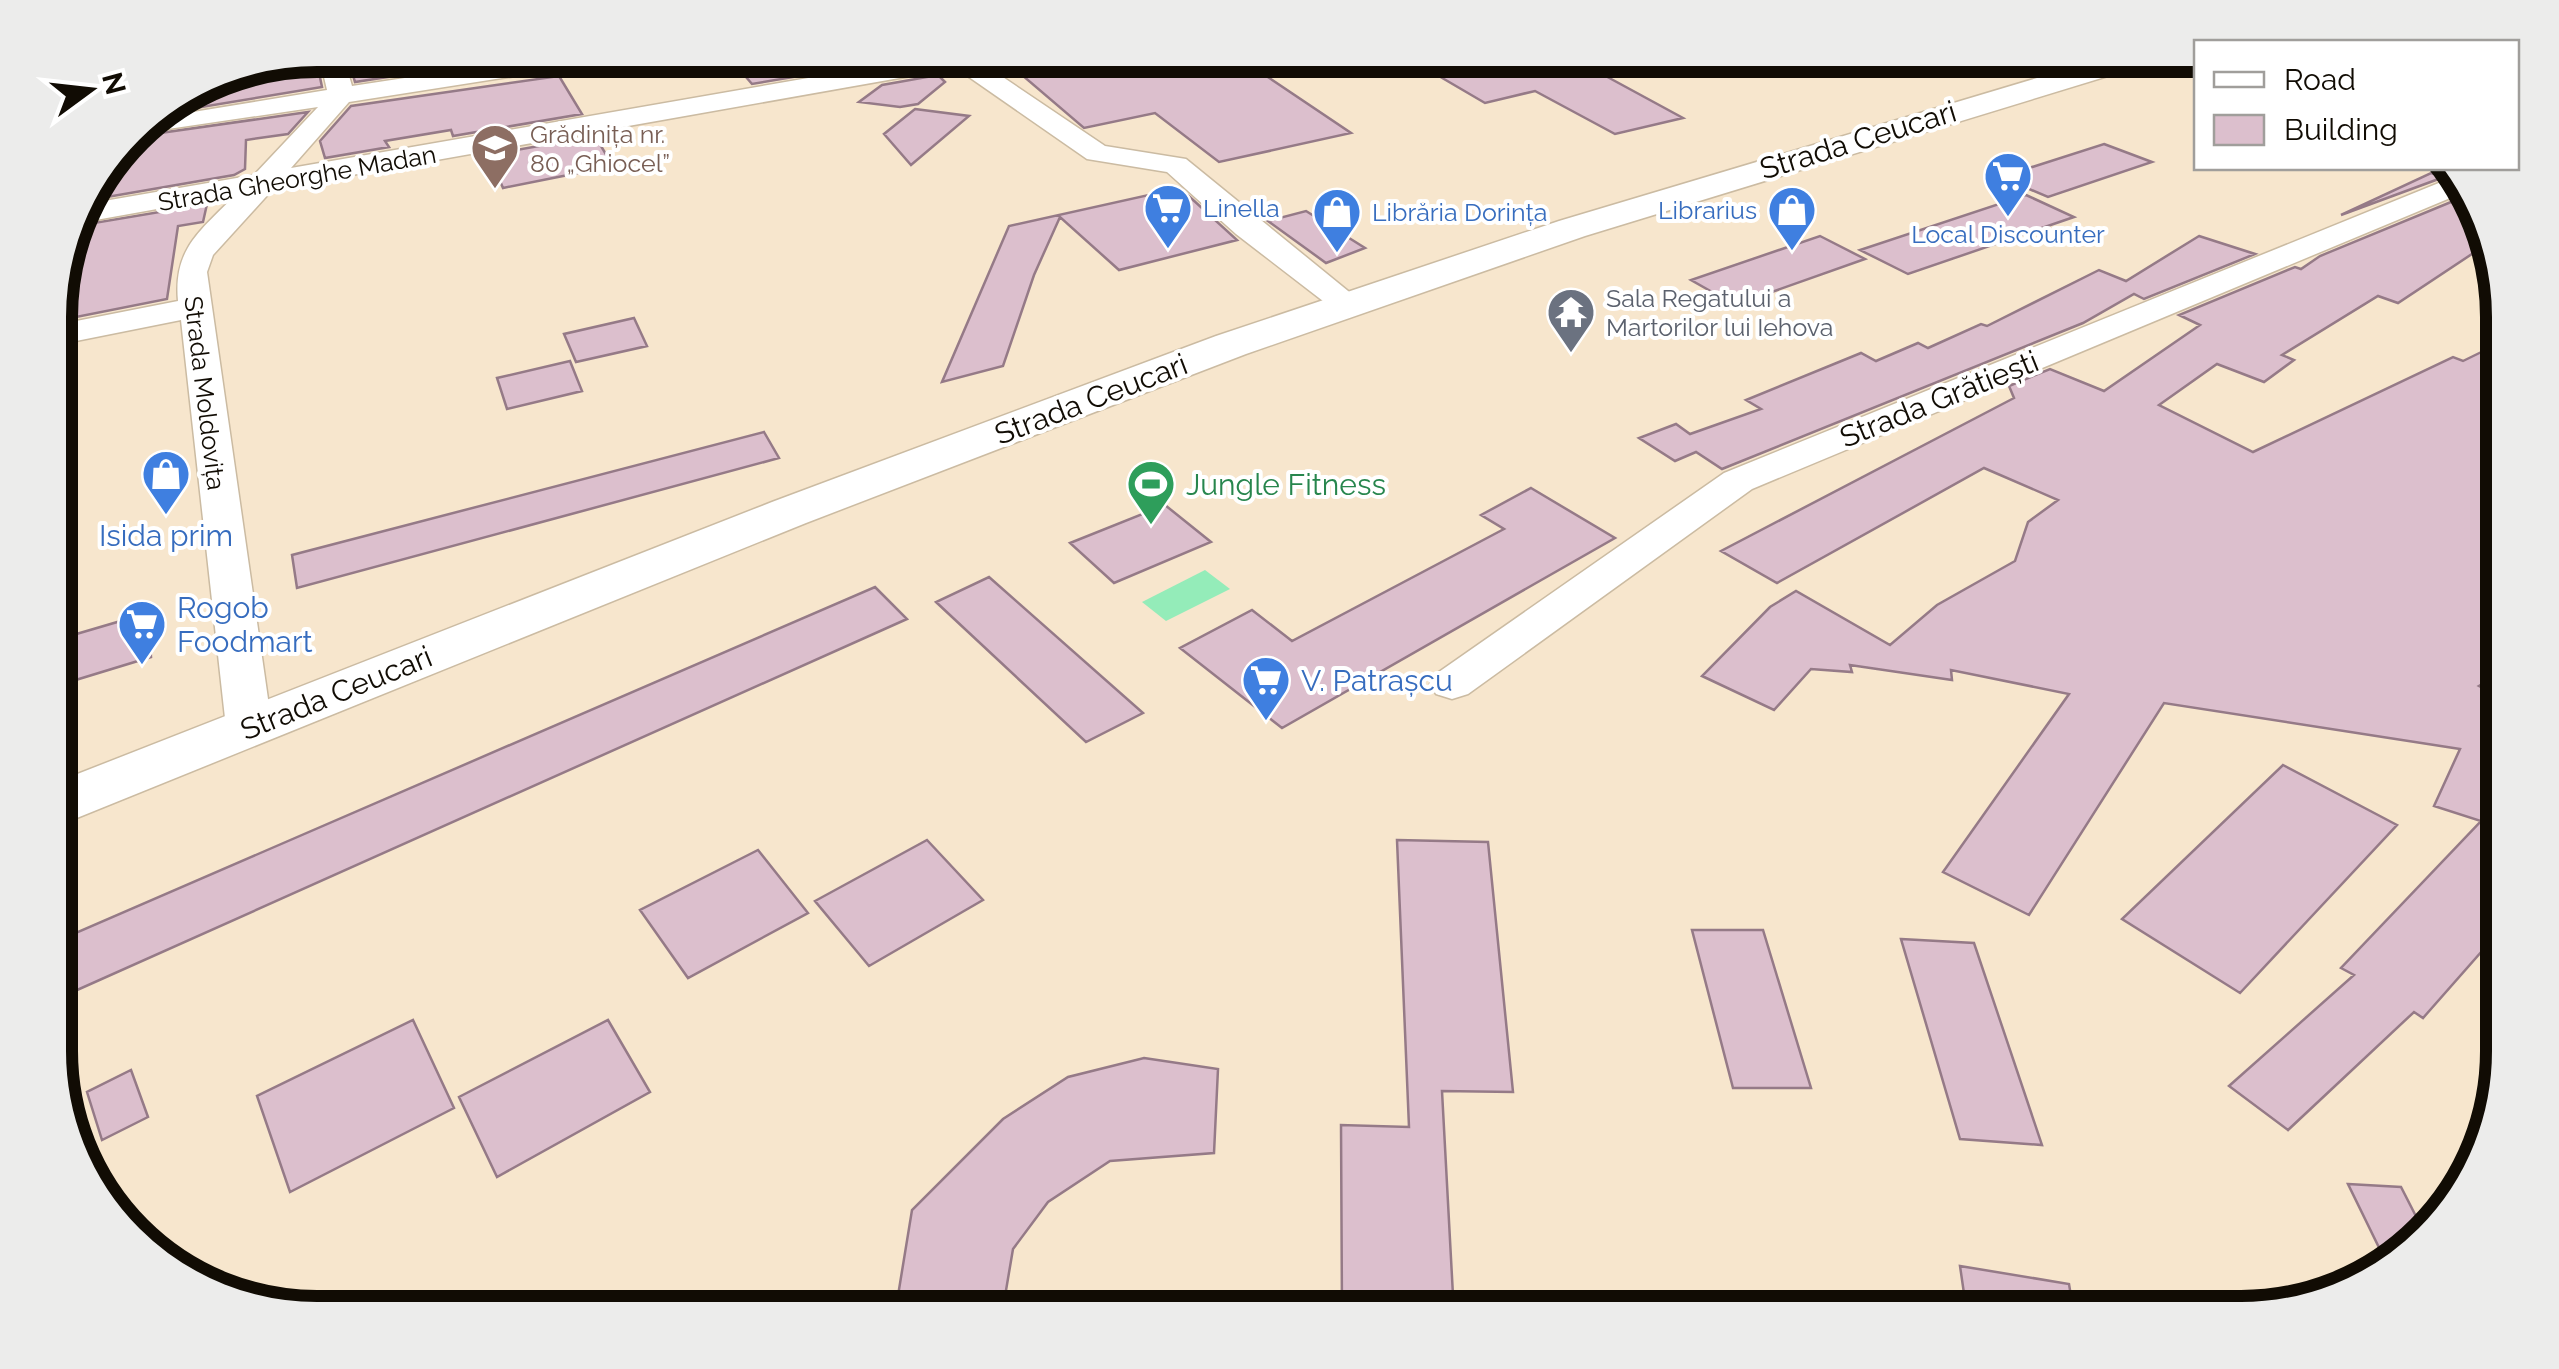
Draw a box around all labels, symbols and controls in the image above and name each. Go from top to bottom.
north arrow [40,40,140,140]
legend [2194,40,2519,170]
text: Road [2284,62,2356,97]
text: N [95,69,132,98]
street label: Strada Ceucari [1756,94,1960,186]
text: Building [2284,112,2398,147]
place label: Grădinița nr. 80 „Ghiocel” [530,119,670,178]
school or university icon: Grădinița nr. 80 „Ghiocel” [469,122,521,190]
street label: Strada Gheorghe Madan [156,139,438,217]
supermarket icon: Local Discounter [1982,150,2034,218]
supermarket icon: Linella [1142,182,1194,250]
shop icon: Librarius [1766,184,1818,252]
shop icon: Librăria Dorința [1311,186,1363,254]
place label: Linella [1203,193,1280,223]
place label: Librarius [1658,195,1757,225]
place label: Librăria Dorința [1372,197,1547,227]
place label: Local Discounter [1911,219,2105,249]
place label: Sala Regatului a Martorilor lui Iehova [1606,283,1833,342]
temple icon: Sala Regatului a Martorilor lui Iehova [1545,286,1597,354]
street label: Strada Moldovița [178,294,232,492]
street label: Strada Grătiești [1835,343,2043,455]
street label: Strada Ceucari [990,346,1192,452]
shop icon: Isida prim [140,448,192,516]
sports icon: Jungle Fitness [1125,458,1177,526]
place label: Jungle Fitness [1186,467,1386,502]
place label: Isida prim [99,518,233,553]
place label: Rogob Foodmart [177,590,313,659]
supermarket icon: Rogob Foodmart [116,598,168,666]
street label: Strada Ceucari [235,639,437,747]
supermarket icon: V. Patrașcu [1240,654,1292,722]
place label: V. Patrașcu [1301,663,1453,698]

